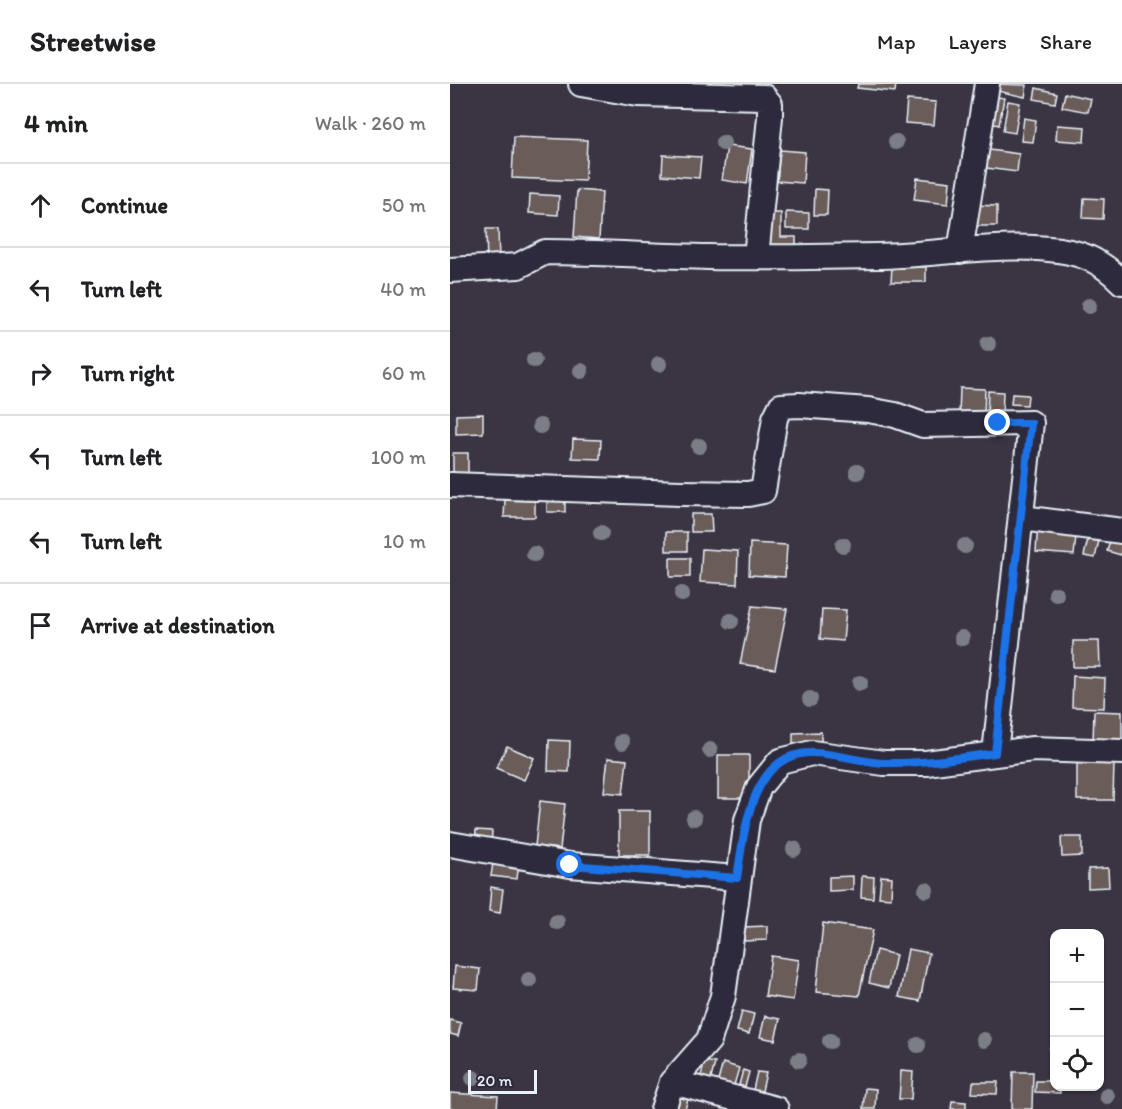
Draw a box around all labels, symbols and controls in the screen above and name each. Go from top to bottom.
text: Streetwise [30,24,156,58]
text: Map [877,29,916,54]
text: Layers [949,29,1007,54]
text: Share [1040,29,1092,54]
text: 4 min [24,107,88,139]
text: Walk · 260 m [315,111,426,135]
icon: ahead [24,189,57,222]
text: Continue [81,192,168,219]
text: 50 m [382,193,426,217]
icon: left [24,273,57,306]
text: Turn left [81,276,162,303]
text: 40 m [380,277,426,301]
icon: right [24,357,57,390]
text: Turn right [81,360,175,387]
text: 60 m [382,361,426,385]
route end [984,409,1010,435]
icon: left [24,441,57,474]
text: Turn left [81,444,162,471]
text: 100 m [371,445,426,469]
icon: left [24,525,57,558]
text: Turn left [81,528,162,555]
text: 10 m [383,529,426,553]
icon: arrive [24,609,57,642]
text: Arrive at destination [81,612,275,639]
route start [556,851,582,877]
map controls [1050,929,1104,1091]
button: + [1050,929,1104,983]
button: − [1050,983,1104,1037]
button: locate [1050,1037,1104,1091]
scale bar [468,1067,537,1094]
text: 20 m [477,1071,512,1090]

